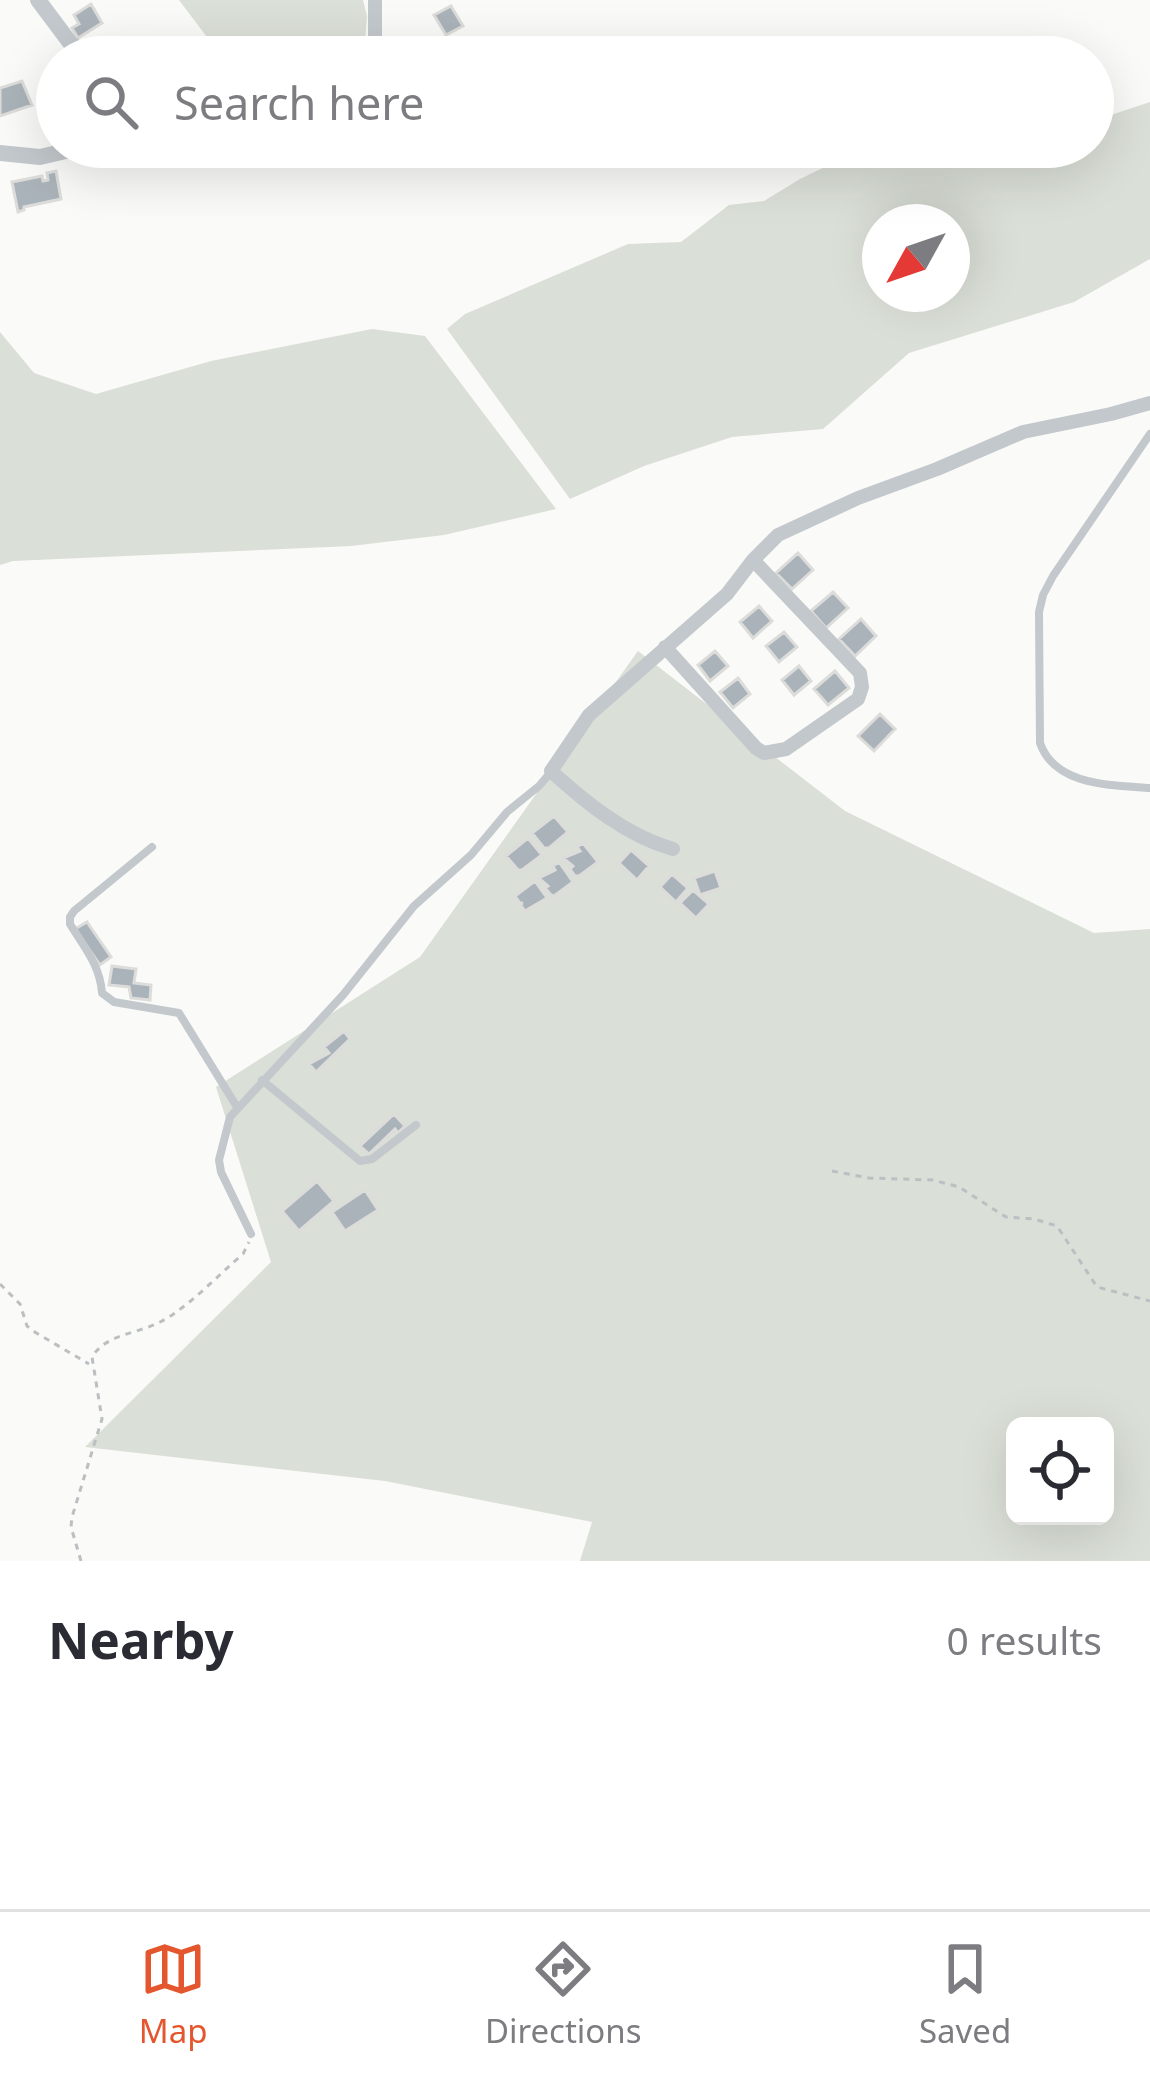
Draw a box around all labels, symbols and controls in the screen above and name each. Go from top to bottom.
search box [36,36,1114,168]
icon: search [78,69,144,135]
text: Search here [174,72,424,133]
north arrow [862,204,970,312]
map controls [1006,1417,1114,1525]
button: locate [1006,1417,1114,1525]
text: Nearby [48,1604,234,1674]
text: 0 results [947,1613,1102,1666]
tab: Map [139,1936,207,2053]
tab: Directions [485,1936,642,2053]
tab: Saved [919,1936,1011,2053]

